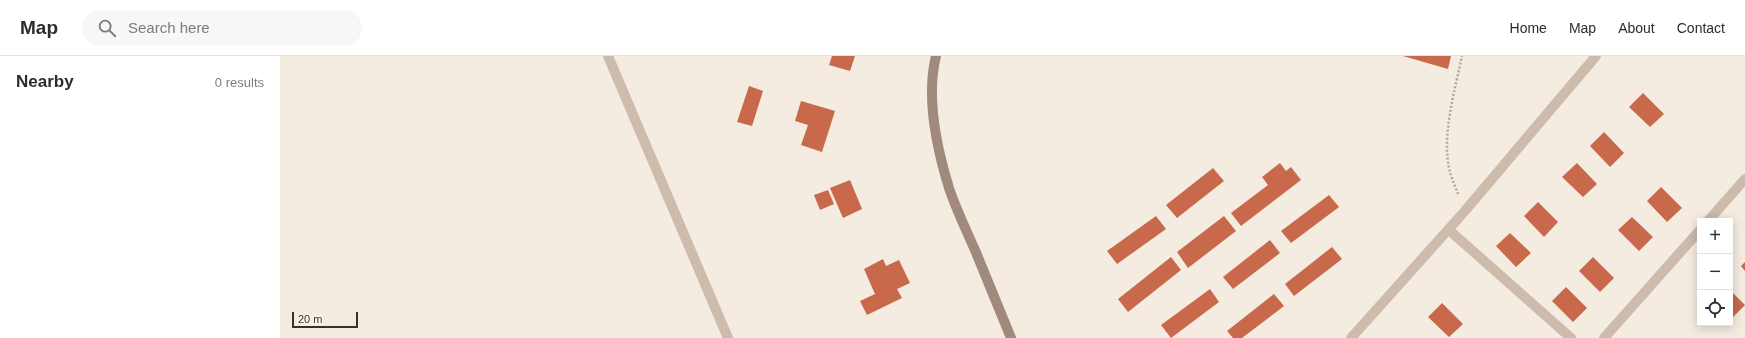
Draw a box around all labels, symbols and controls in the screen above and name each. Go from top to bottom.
search box [82,10,362,46]
text: Map [20,17,58,38]
icon: search [96,17,118,39]
text: Search here [128,19,210,36]
text: Home [1510,20,1547,36]
text: Map [1569,20,1596,36]
text: About [1618,20,1655,36]
text: Contact [1677,20,1725,36]
text: Nearby [16,72,74,91]
text: 0 results [215,75,264,90]
map controls [1697,218,1733,326]
button: + [1697,218,1733,254]
button: − [1697,254,1733,290]
button: locate [1697,290,1733,326]
scale bar [292,310,358,329]
text: 20 m [298,313,322,325]

